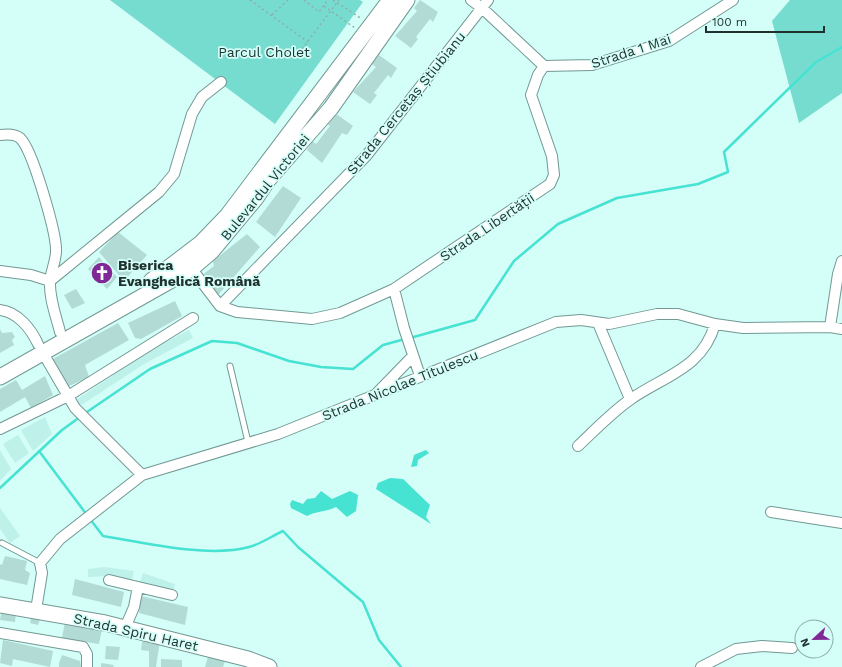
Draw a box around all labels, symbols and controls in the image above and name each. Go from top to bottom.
scale bar [706,8,824,34]
text: 100 m [712,15,747,29]
street label: Strada Cercetaș Știubianu [343,28,469,178]
street label: Strada 1 Mai [589,31,673,71]
park label: Parcul Cholet [218,44,310,60]
street label: Bulevardul Victoriei [217,131,313,243]
street label: Strada Libertății [437,189,538,265]
place label: Biserica Evanghelică Română [118,257,261,289]
church icon: Biserica Evanghelică Română [89,260,115,286]
street label: Strada Nicolae Titulescu [320,346,480,424]
street label: Strada Spiru Haret [72,610,200,654]
north arrow [794,619,834,659]
text: N [798,636,813,649]

